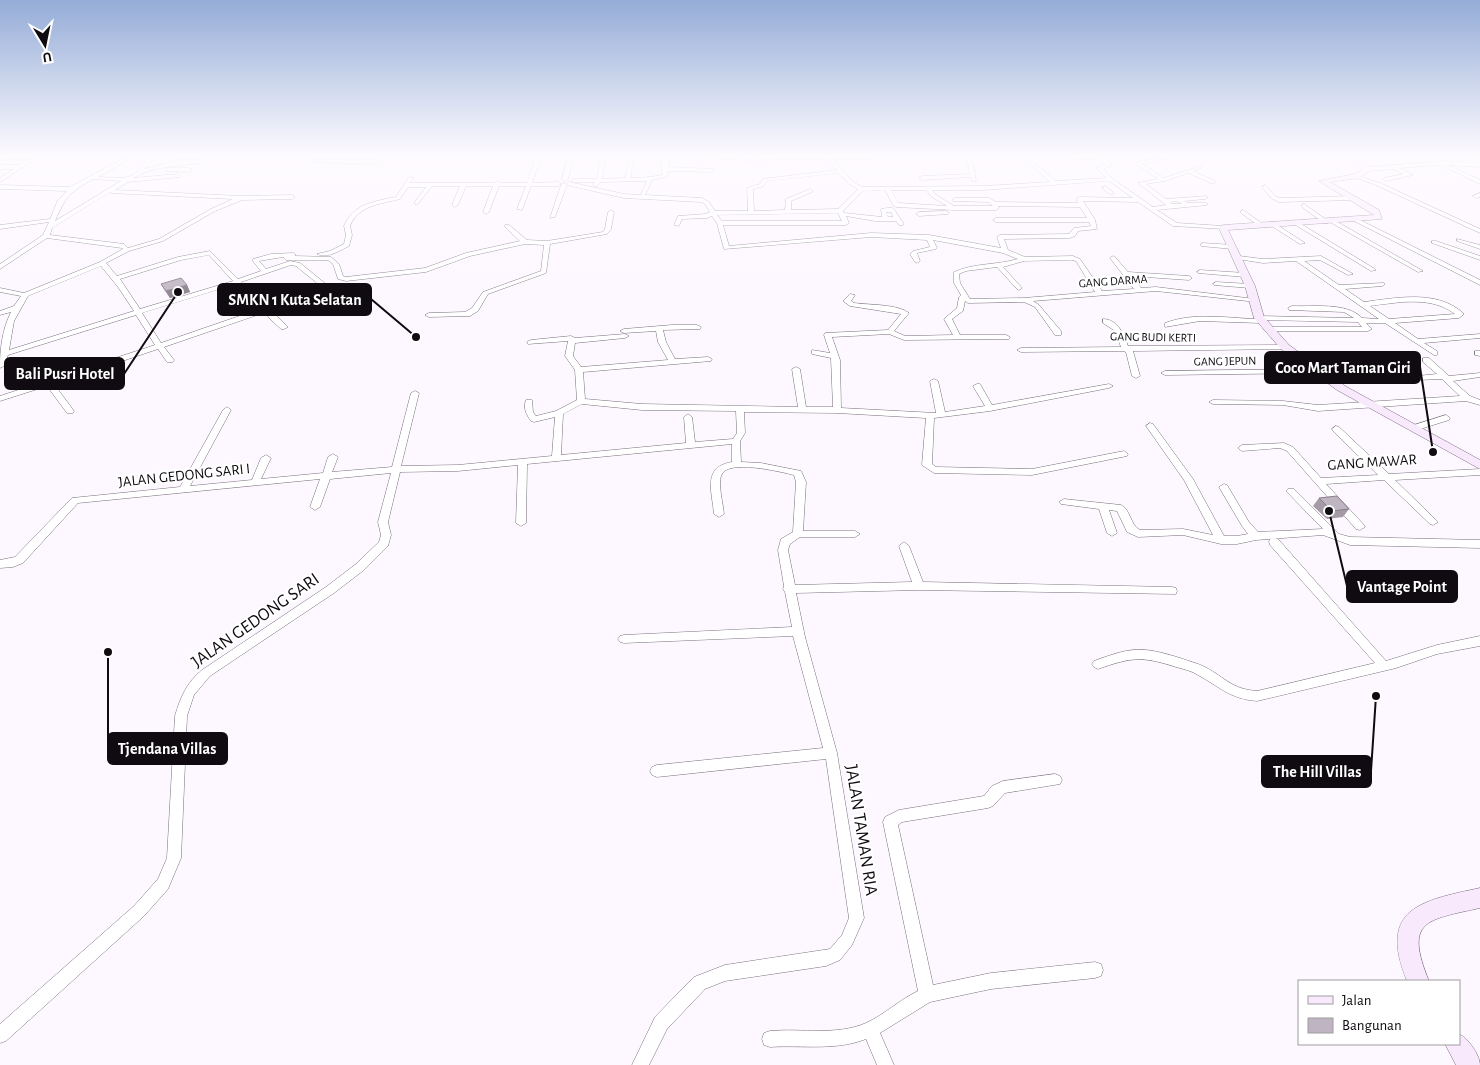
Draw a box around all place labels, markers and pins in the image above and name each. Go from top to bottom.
callout: SMKN 1 Kuta Selatan [218,284,371,315]
callout: Coco Mart Taman Giri [1265,352,1420,383]
callout: Bali Pusri Hotel [5,358,124,389]
callout: Vantage Point [1347,571,1457,602]
callout: Tjendana Villas [108,733,227,764]
callout: The Hill Villas [1262,756,1371,787]

